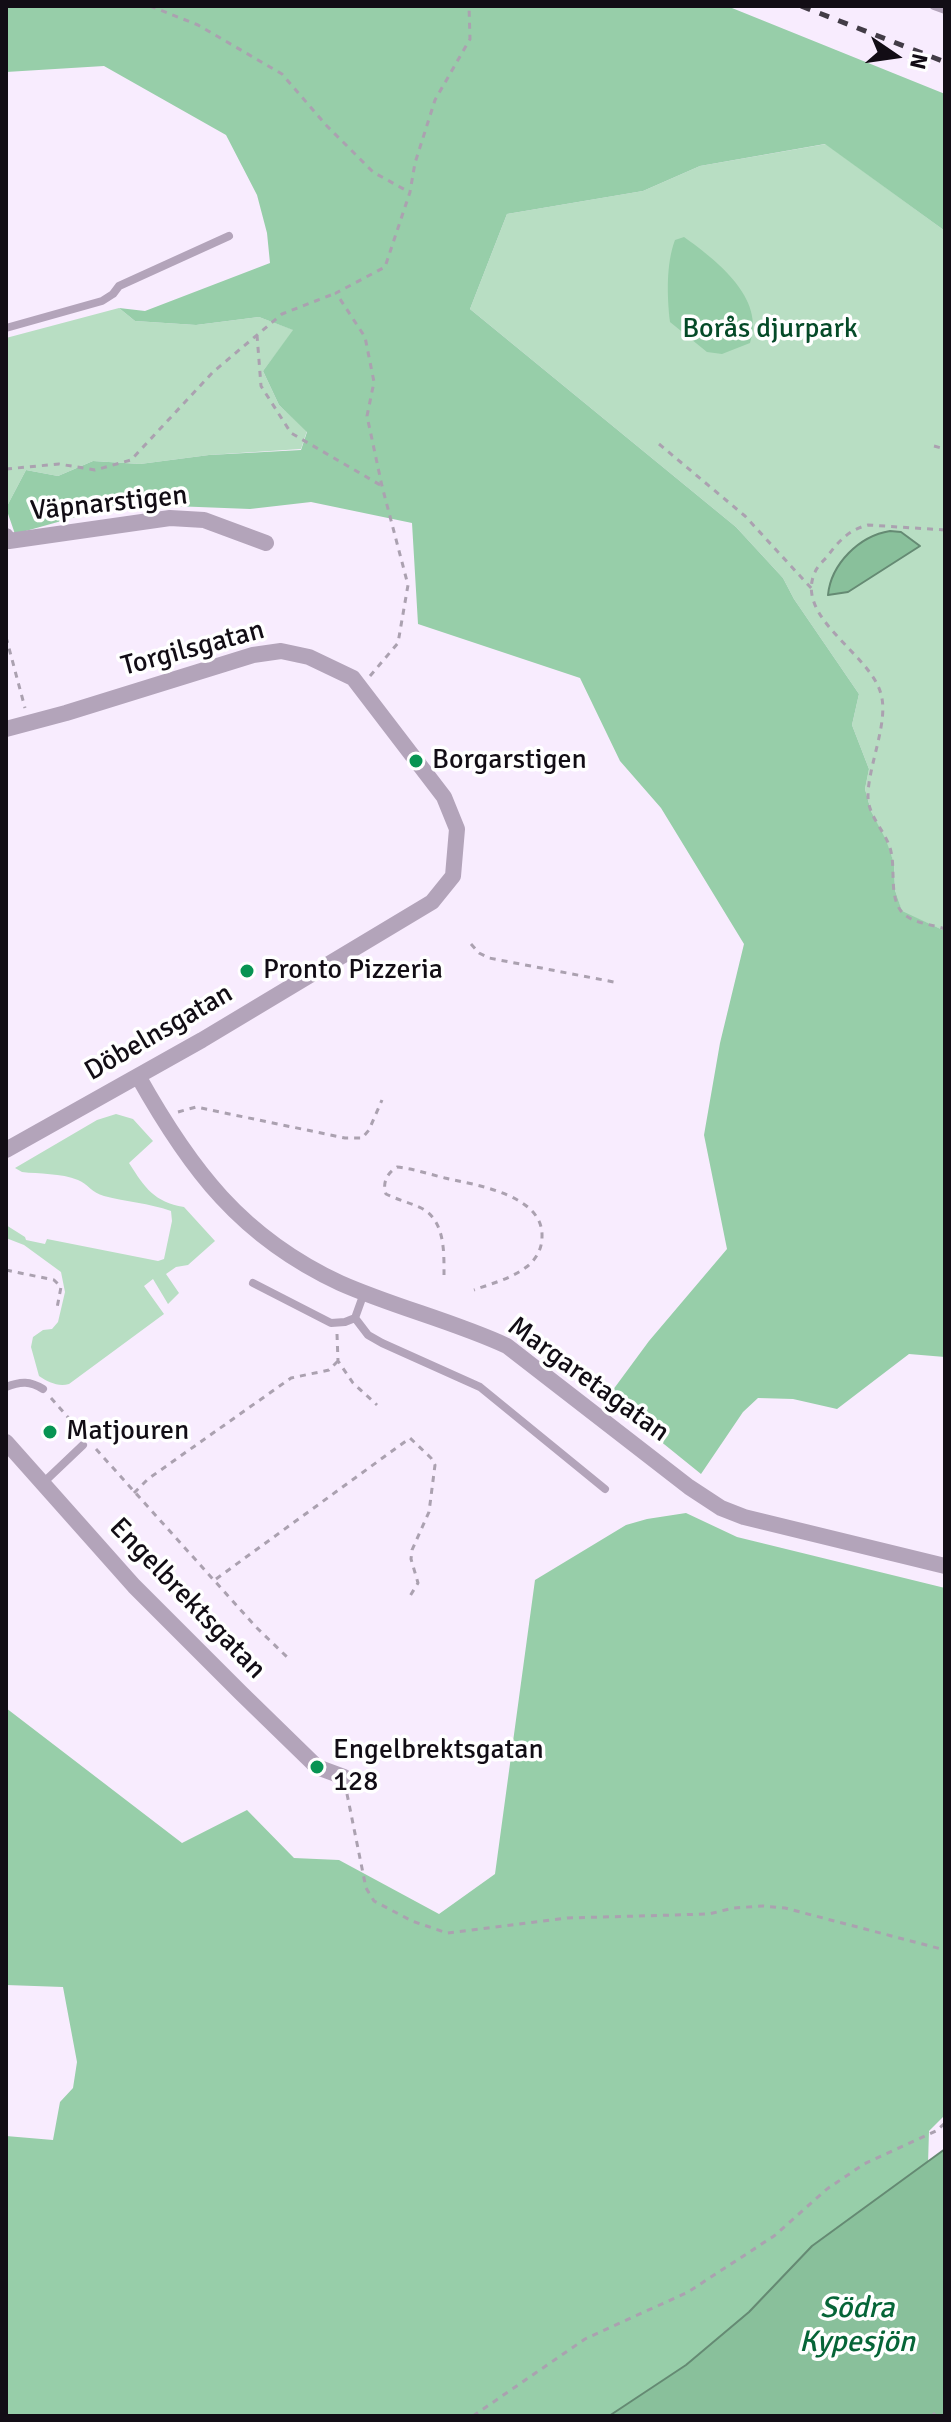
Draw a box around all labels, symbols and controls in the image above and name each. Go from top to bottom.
north arrow [855,16,935,96]
text: N [904,51,934,72]
park label: Borås djurpark [682,313,858,347]
street label: Väpnarstigen [29,479,189,529]
street label: Torgilsgatan [118,614,268,684]
place label: Borgarstigen [432,744,587,778]
marker: Borgarstigen [407,752,425,770]
place label: Pronto Pizzeria [263,954,443,988]
marker: Pronto Pizzeria [238,962,256,980]
street label: Döbelnsgatan [79,977,239,1089]
street label: Margaretagatan [501,1310,675,1450]
place label: Matjouren [66,1415,189,1449]
marker: Matjouren [41,1423,59,1441]
street label: Engelbrektsgatan [102,1512,272,1686]
place label: Engelbrektsgatan 128 [333,1734,544,1800]
marker: Engelbrektsgatan 128 [308,1758,326,1776]
water label: Södra Kypesjön [799,2291,915,2362]

